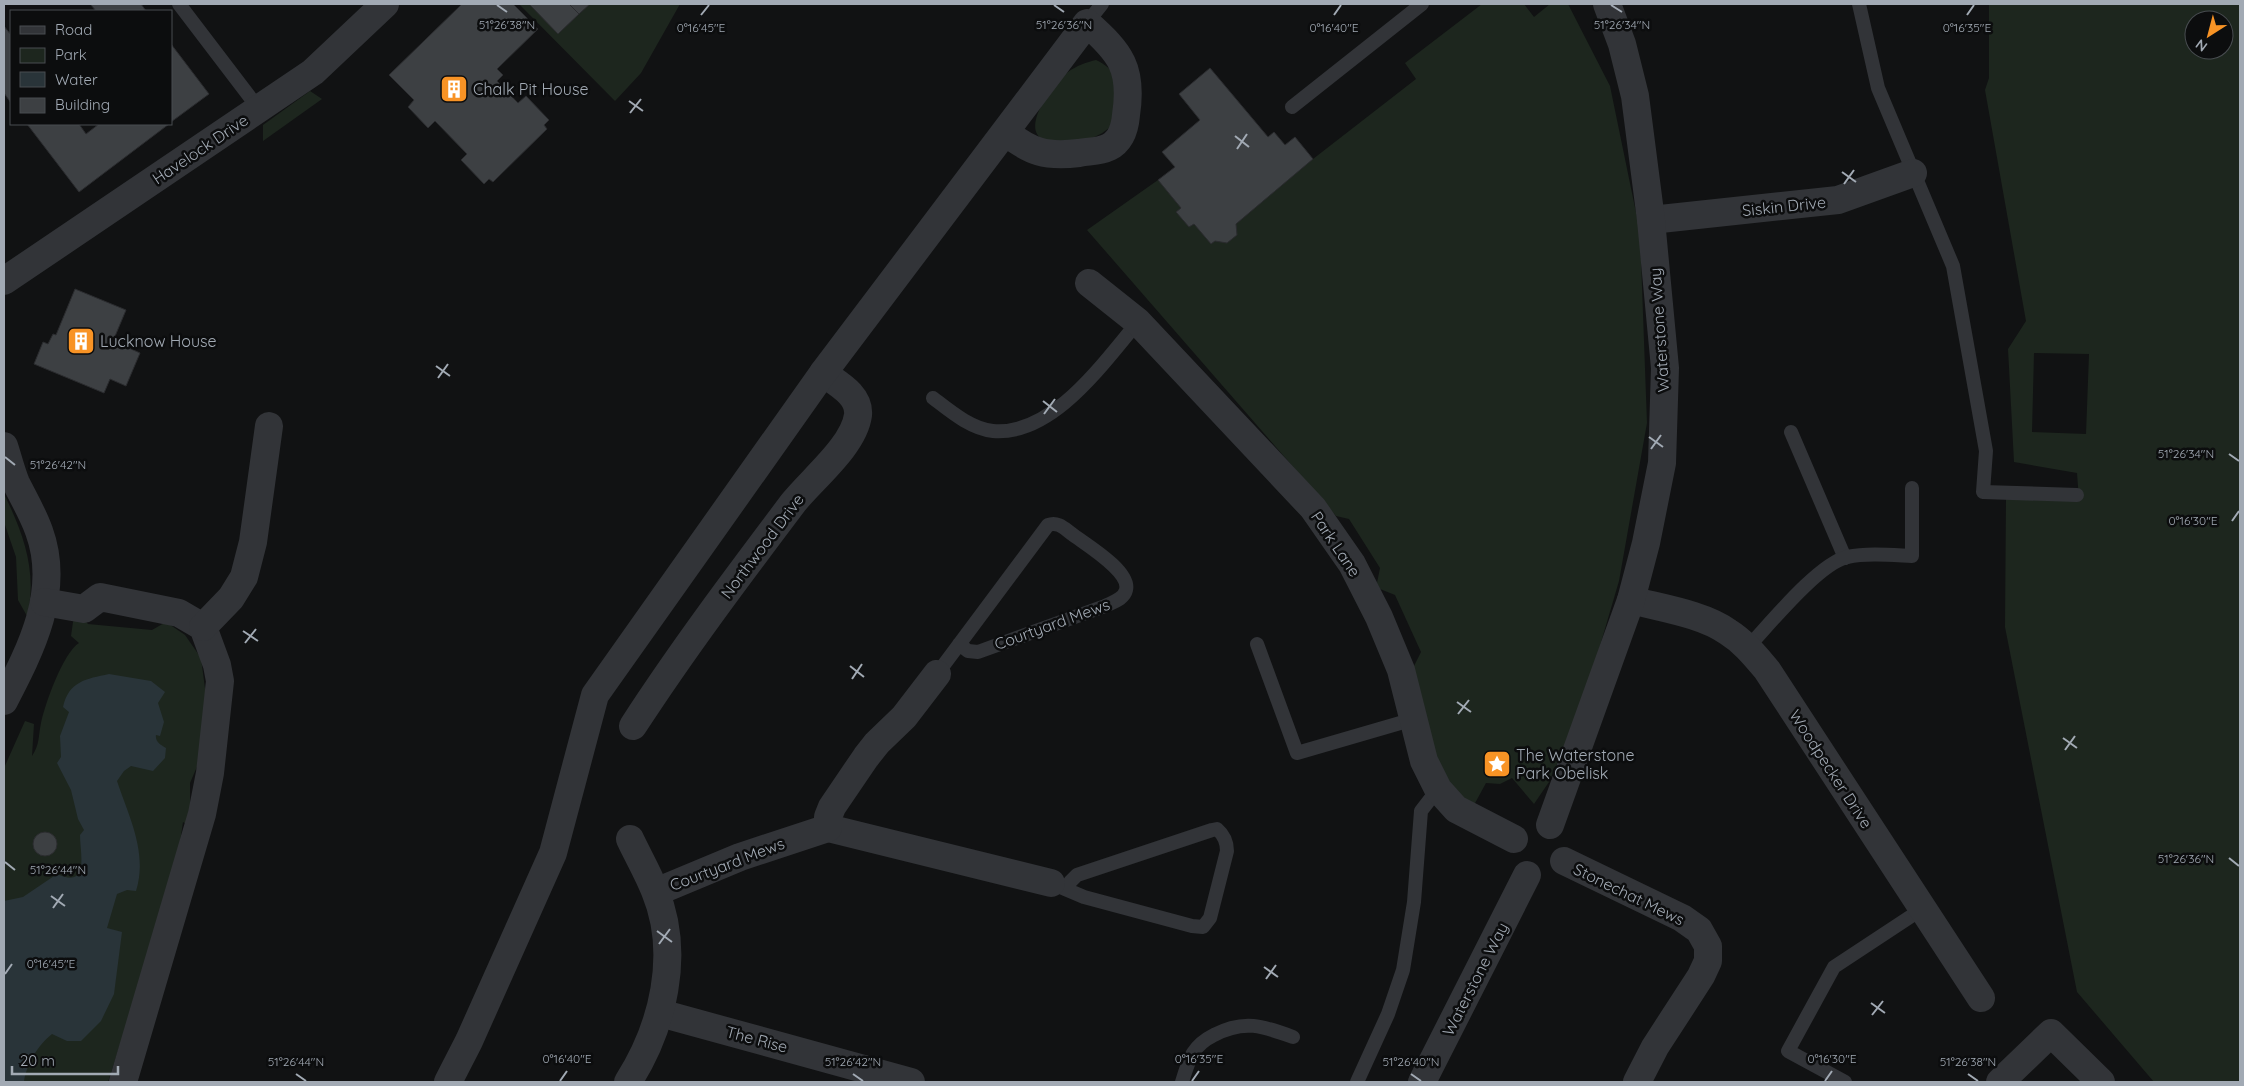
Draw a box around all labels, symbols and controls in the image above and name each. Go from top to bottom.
legend [10,10,172,125]
north arrow [2184,10,2234,60]
text: 51°26'38"N [479,17,535,32]
text: 51°26'36"N [1036,17,1092,32]
text: 51°26'34"N [1594,17,1650,32]
text: Road [55,20,92,39]
text: 0°16'45"E [677,20,726,35]
text: 0°16'40"E [1309,20,1359,35]
text: 0°16'35"E [1943,20,1991,35]
text: N [2192,35,2211,56]
text: Park [55,45,87,64]
text: Water [55,70,98,89]
building icon: Chalk Pit House [439,74,469,104]
place label: Chalk Pit House [473,79,588,99]
text: Building [55,95,110,114]
street label: Havelock Drive [148,110,252,188]
street label: Siskin Drive [1741,192,1827,220]
street label: Waterstone Way [1645,267,1673,393]
building icon: Lucknow House [66,326,96,356]
place label: Lucknow House [100,331,217,351]
text: 51°26'34"N [2158,446,2214,461]
text: 51°26'42"N [30,457,86,472]
street label: Northwood Drive [716,490,808,602]
street label: Park Lane [1307,507,1365,581]
text: 0°16'30"E [2168,513,2218,528]
street label: Courtyard Mews [992,594,1112,654]
street label: Woodpecker Drive [1785,706,1877,832]
place label: The Waterstone Park Obelisk [1516,745,1635,783]
place icon: The Waterstone Park Obelisk [1482,749,1512,779]
street label: Courtyard Mews [667,833,787,895]
text: 51°26'36"N [2158,851,2214,866]
street label: Stonechat Mews [1570,859,1688,929]
text: 51°26'44"N [30,862,86,877]
street label: Waterstone Way [1438,919,1512,1039]
text: 0°16'45"E [27,956,76,971]
street label: The Rise [724,1021,790,1057]
scale bar [12,1044,119,1076]
text: 20 m [20,1051,55,1070]
text: 0°16'40"E [542,1051,592,1066]
text: 0°16'35"E [1175,1051,1223,1066]
text: 0°16'30"E [1807,1051,1857,1066]
text: 51°26'44"N [268,1054,324,1069]
text: 51°26'42"N [825,1054,881,1069]
text: 51°26'40"N [1382,1054,1440,1069]
text: 51°26'38"N [1940,1054,1996,1069]

